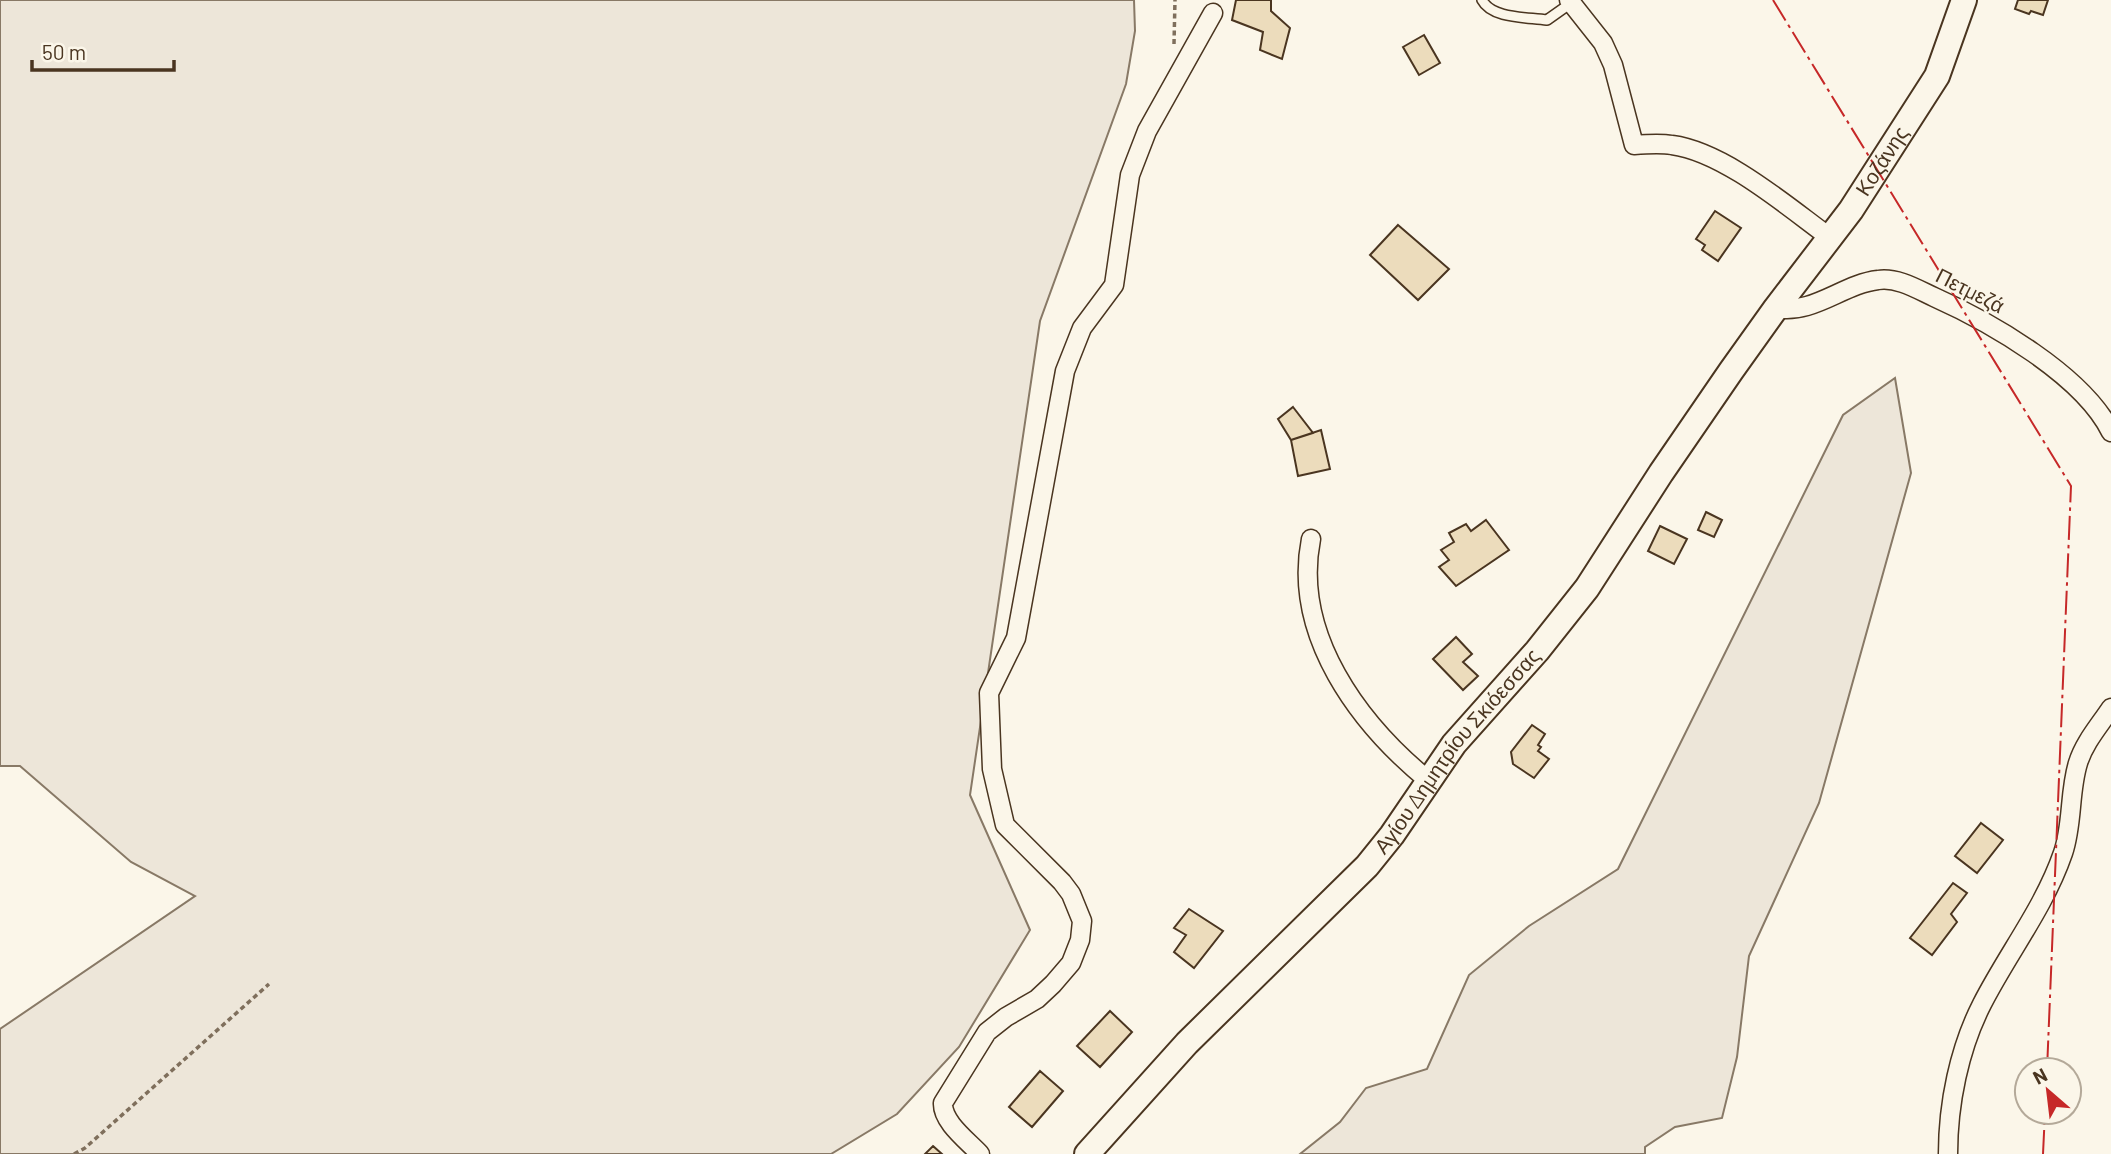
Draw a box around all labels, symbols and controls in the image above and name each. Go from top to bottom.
scale bar [32,28,173,72]
text: 50 m [42,39,86,64]
street label: Κοζάνης [1849,121,1913,200]
street label: Πετμεζά [1932,262,2009,318]
street label: Αγίου Δημητρίου Σκιόεσσας [1368,643,1544,858]
north arrow [2013,1056,2083,1126]
text: N [2029,1062,2051,1089]

